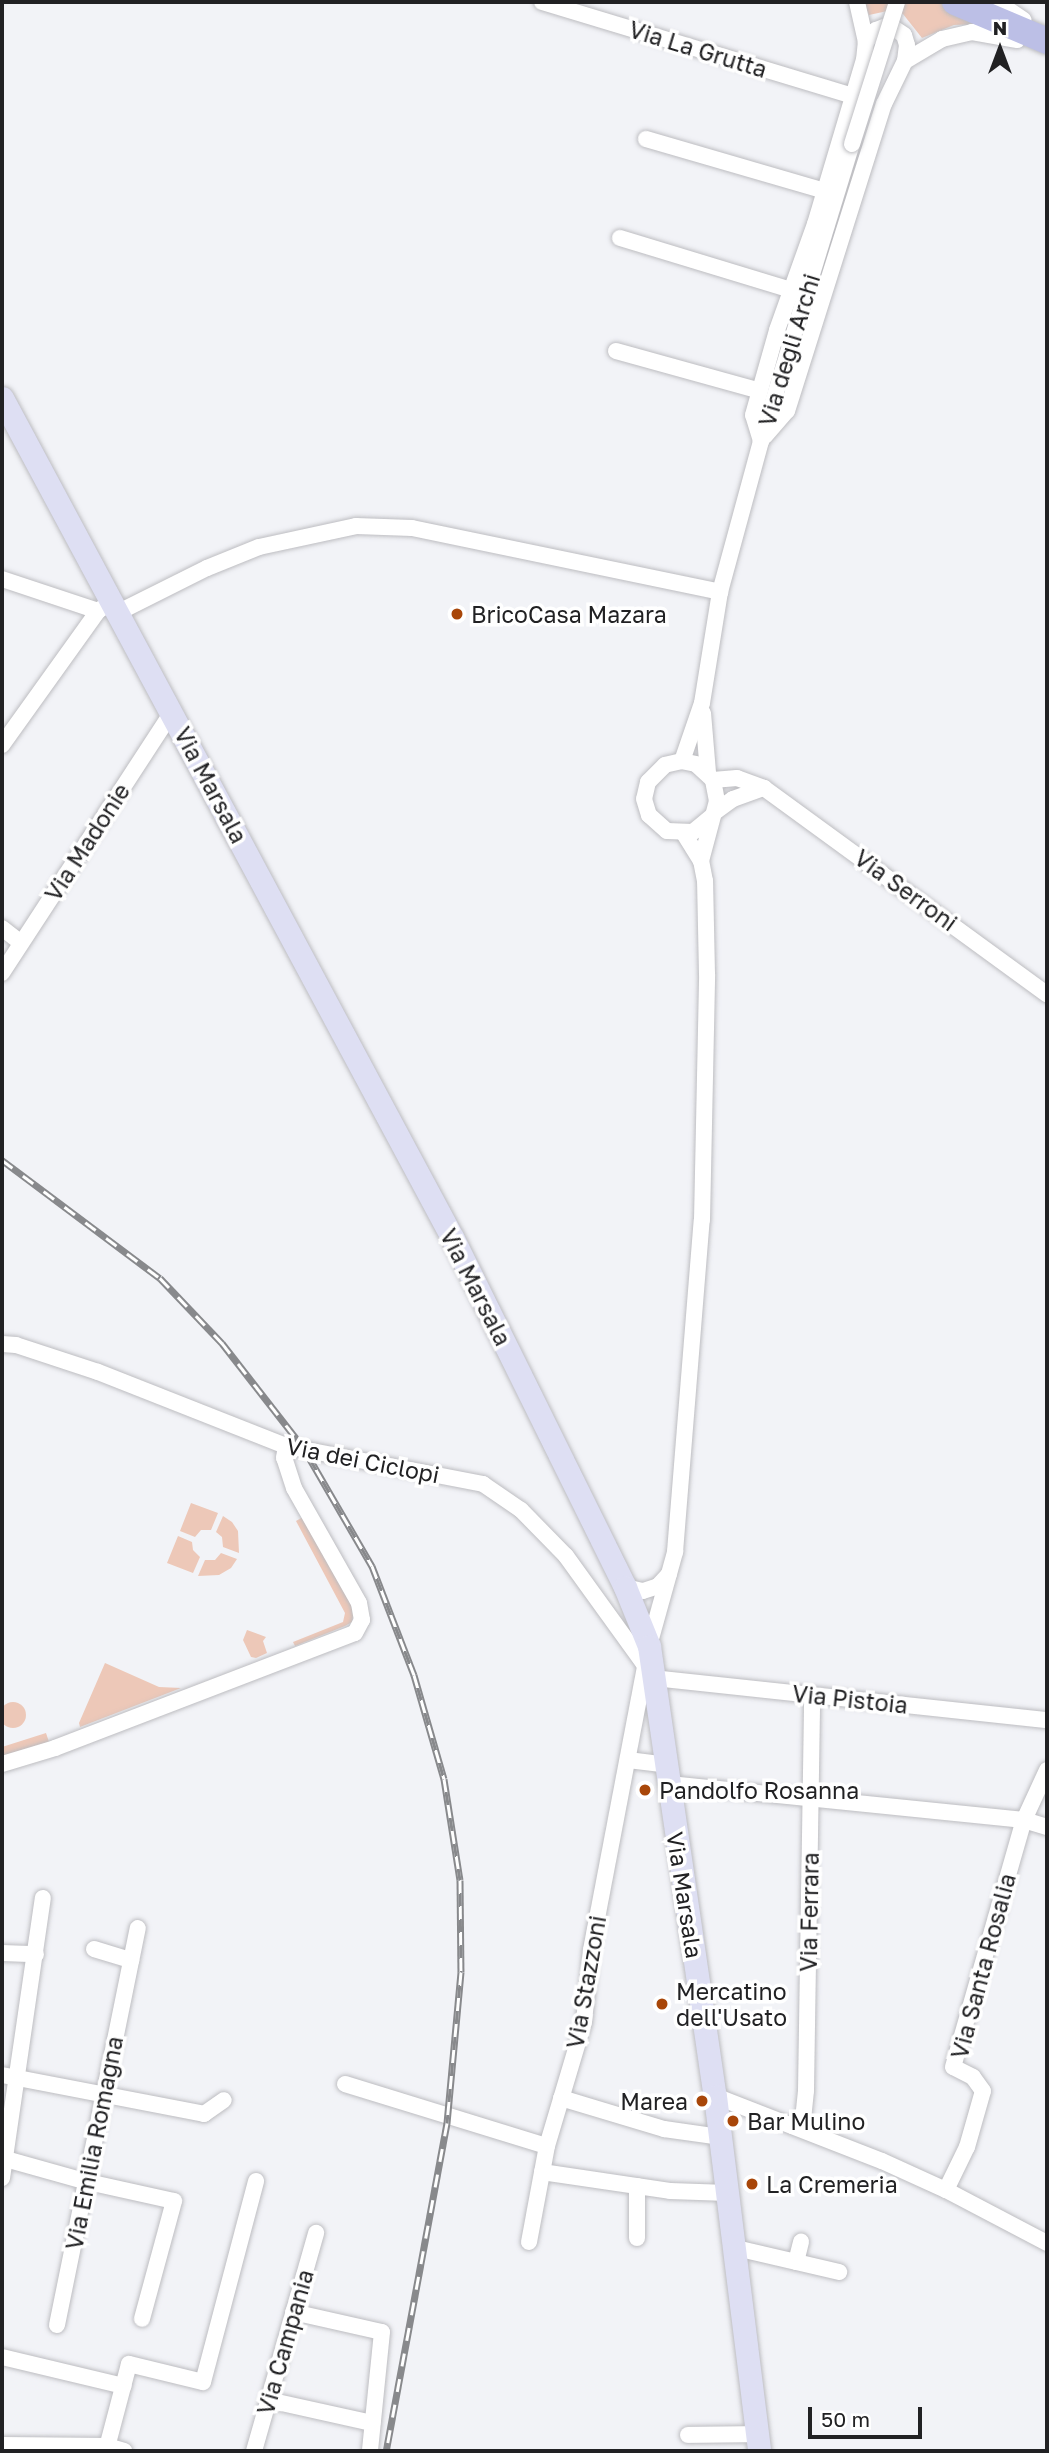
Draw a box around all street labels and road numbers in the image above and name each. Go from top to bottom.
street label: Via La Grutta [626,15,770,83]
street label: Via degli Archi [753,270,825,430]
street label: Via Marsala [169,722,253,848]
street label: Via Madonie [39,778,135,906]
street label: Via Serroni [849,844,963,936]
street label: Via Marsala [435,1224,517,1350]
street label: Via dei Ciclopi [284,1432,442,1488]
street label: Via Pistoia [791,1679,909,1719]
street label: Via Marsala [661,1830,709,1960]
street label: Via Ferrara [794,1852,824,1972]
street label: Via Santa Rosalia [945,1870,1021,2062]
street label: Via Stazzoni [561,1913,611,2051]
street label: Via Emilia Romagna [60,2034,128,2252]
street label: Via Campania [251,2266,319,2418]

